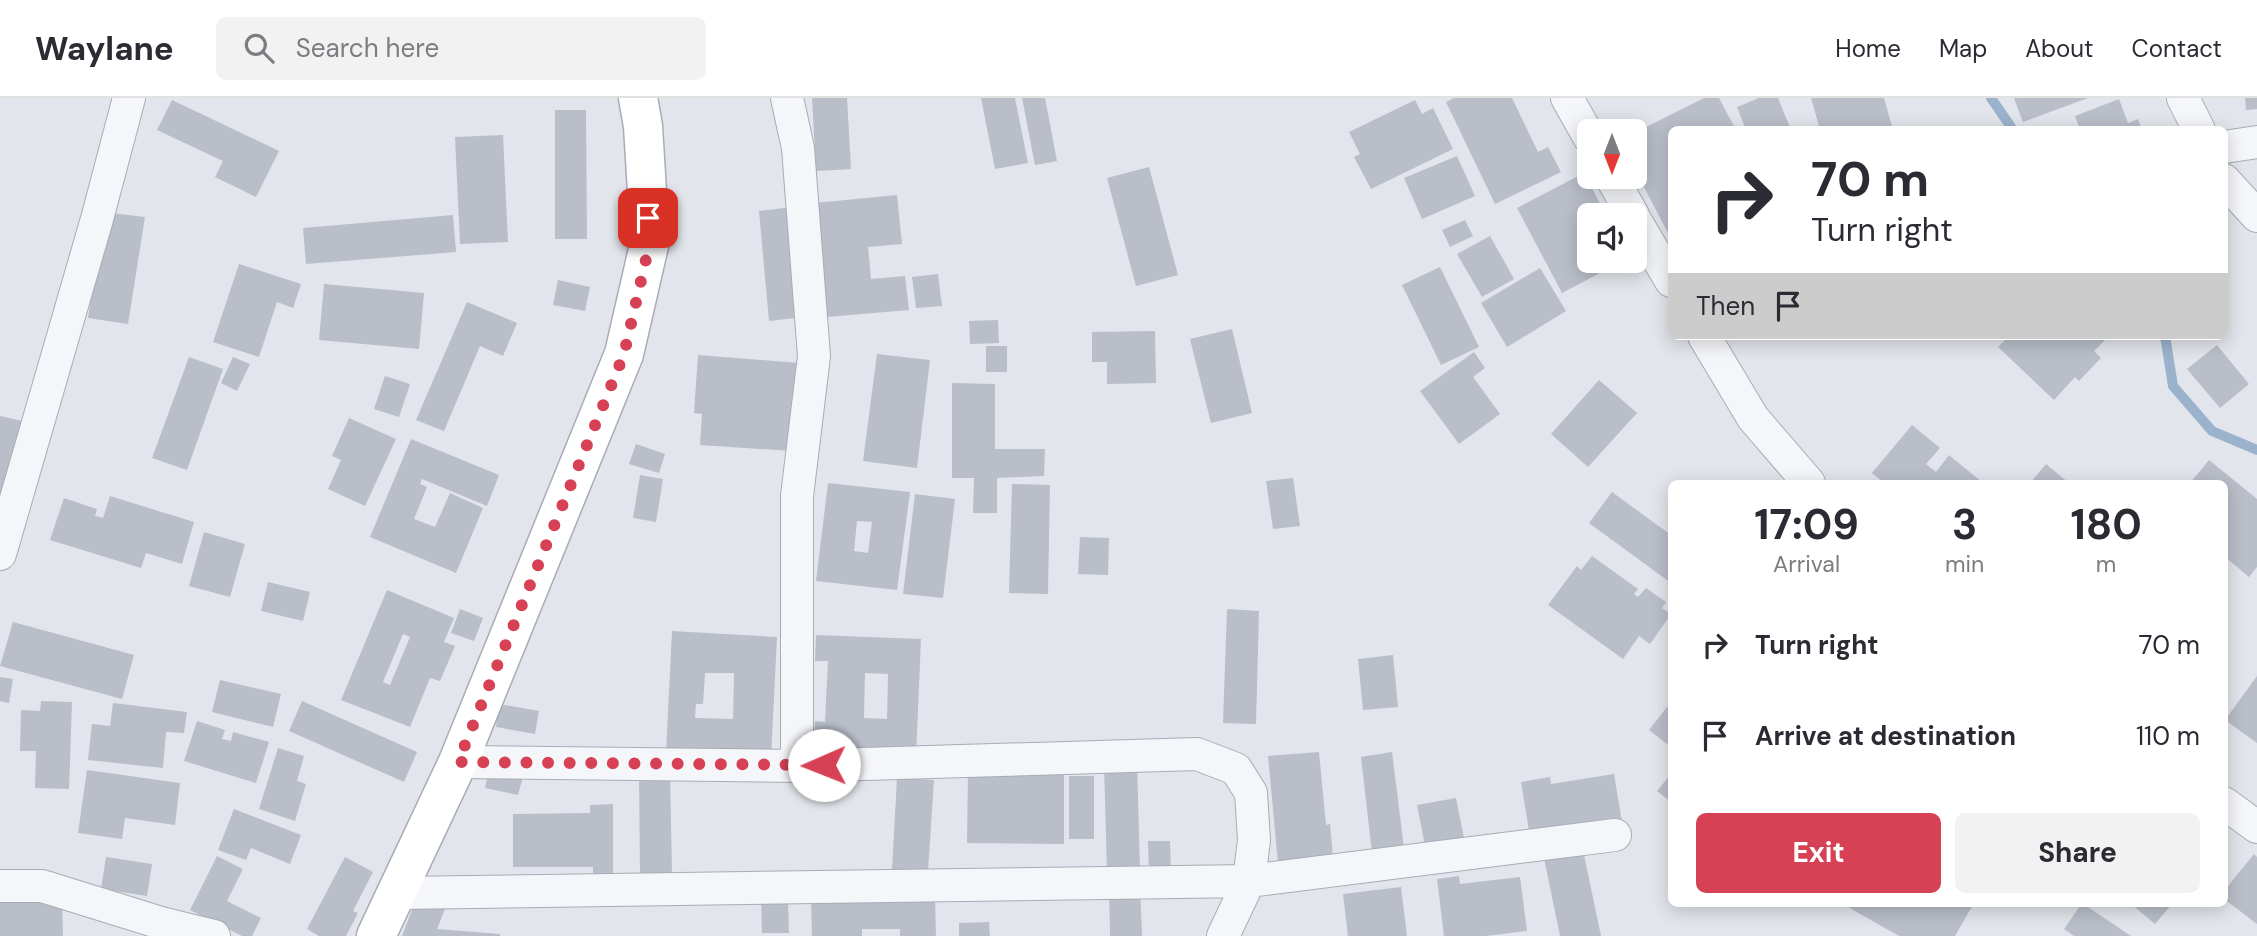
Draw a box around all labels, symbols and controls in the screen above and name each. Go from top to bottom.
search box [216,17,706,80]
text: Waylane [35,27,174,70]
icon: search [240,29,278,67]
text: Search here [296,31,439,65]
text: Home [1835,33,1901,64]
text: Map [1939,33,1987,64]
text: About [2025,33,2094,64]
text: Contact [2132,33,2222,64]
north arrow [1577,119,1647,189]
map controls [1577,119,1647,273]
text: 70 m [1811,147,1929,211]
icon: right [1696,154,1787,245]
pin [618,188,678,248]
icon: arrive [629,199,667,237]
button: sound [1577,203,1647,273]
text: Turn right [1811,209,1953,251]
icon: arrive [1769,287,1807,325]
text: Then [1696,289,1755,323]
text: 17:09 [1754,497,1859,552]
text: 3 [1952,497,1977,552]
text: 180 [2070,497,2142,552]
text: Arrival [1773,549,1840,579]
text: min [1945,549,1984,579]
text: m [2096,549,2116,579]
icon: right [1696,626,1734,664]
text: Turn right [1755,628,1879,662]
text: 70 m [2139,628,2200,662]
icon: arrive [1696,717,1734,755]
text: Arrive at destination [1755,719,2016,753]
text: 110 m [2136,719,2200,753]
position arrow [787,728,861,802]
button: Exit [1696,813,1941,893]
button: Share [1955,813,2200,893]

